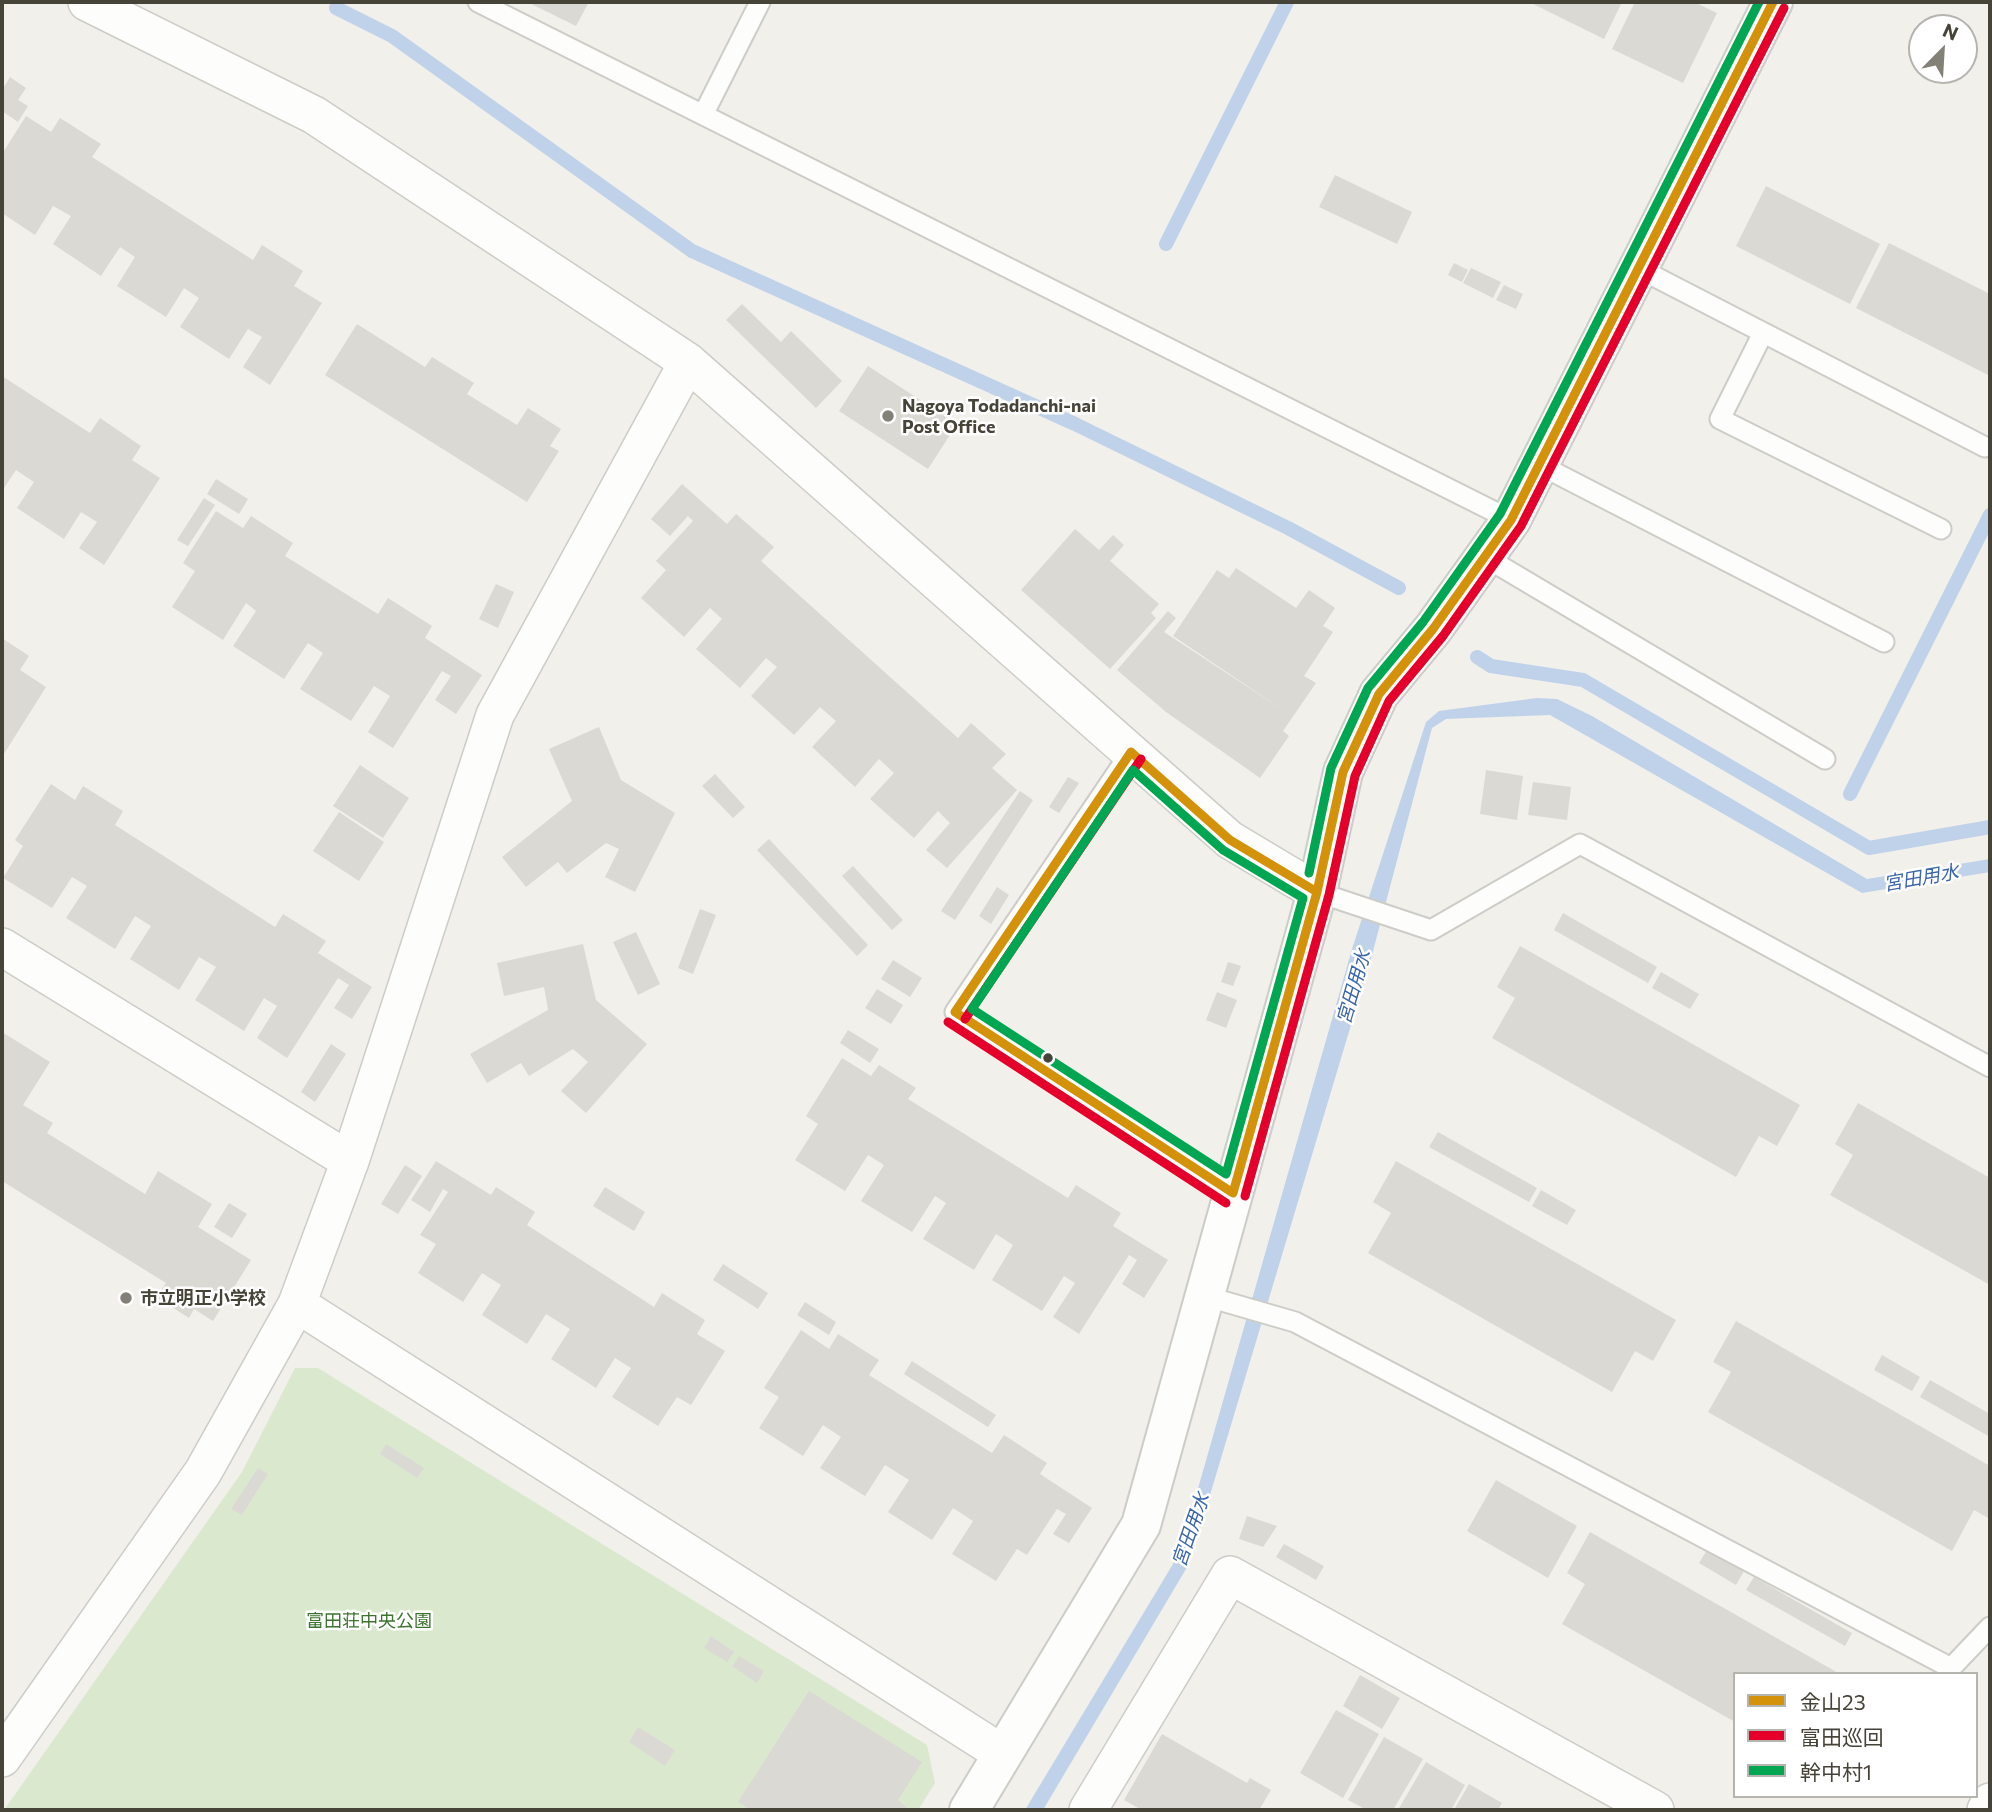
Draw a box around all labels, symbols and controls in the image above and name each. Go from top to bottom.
north arrow [1908,14,1978,84]
text: N [1940,18,1962,45]
place label: Nagoya Todadanchi-nai Post Office [902,395,1096,438]
marker: Nagoya Todadanchi-nai Post Office [880,408,896,424]
water label: 宮田用水 [1882,860,1960,896]
water label: 宮田用水 [1333,947,1375,1027]
unlabelled marker [1041,1051,1055,1065]
place label: 市立明正小学校 [140,1287,266,1309]
marker: 市立明正小学校 [118,1290,134,1306]
water label: 宮田用水 [1168,1490,1214,1570]
park label: 富田荘中央公園 [306,1610,432,1632]
legend [1733,1672,1978,1798]
text: 金山23 [1800,1689,1866,1714]
text: 富田巡回 [1800,1724,1884,1749]
text: 幹中村1 [1800,1759,1872,1784]

